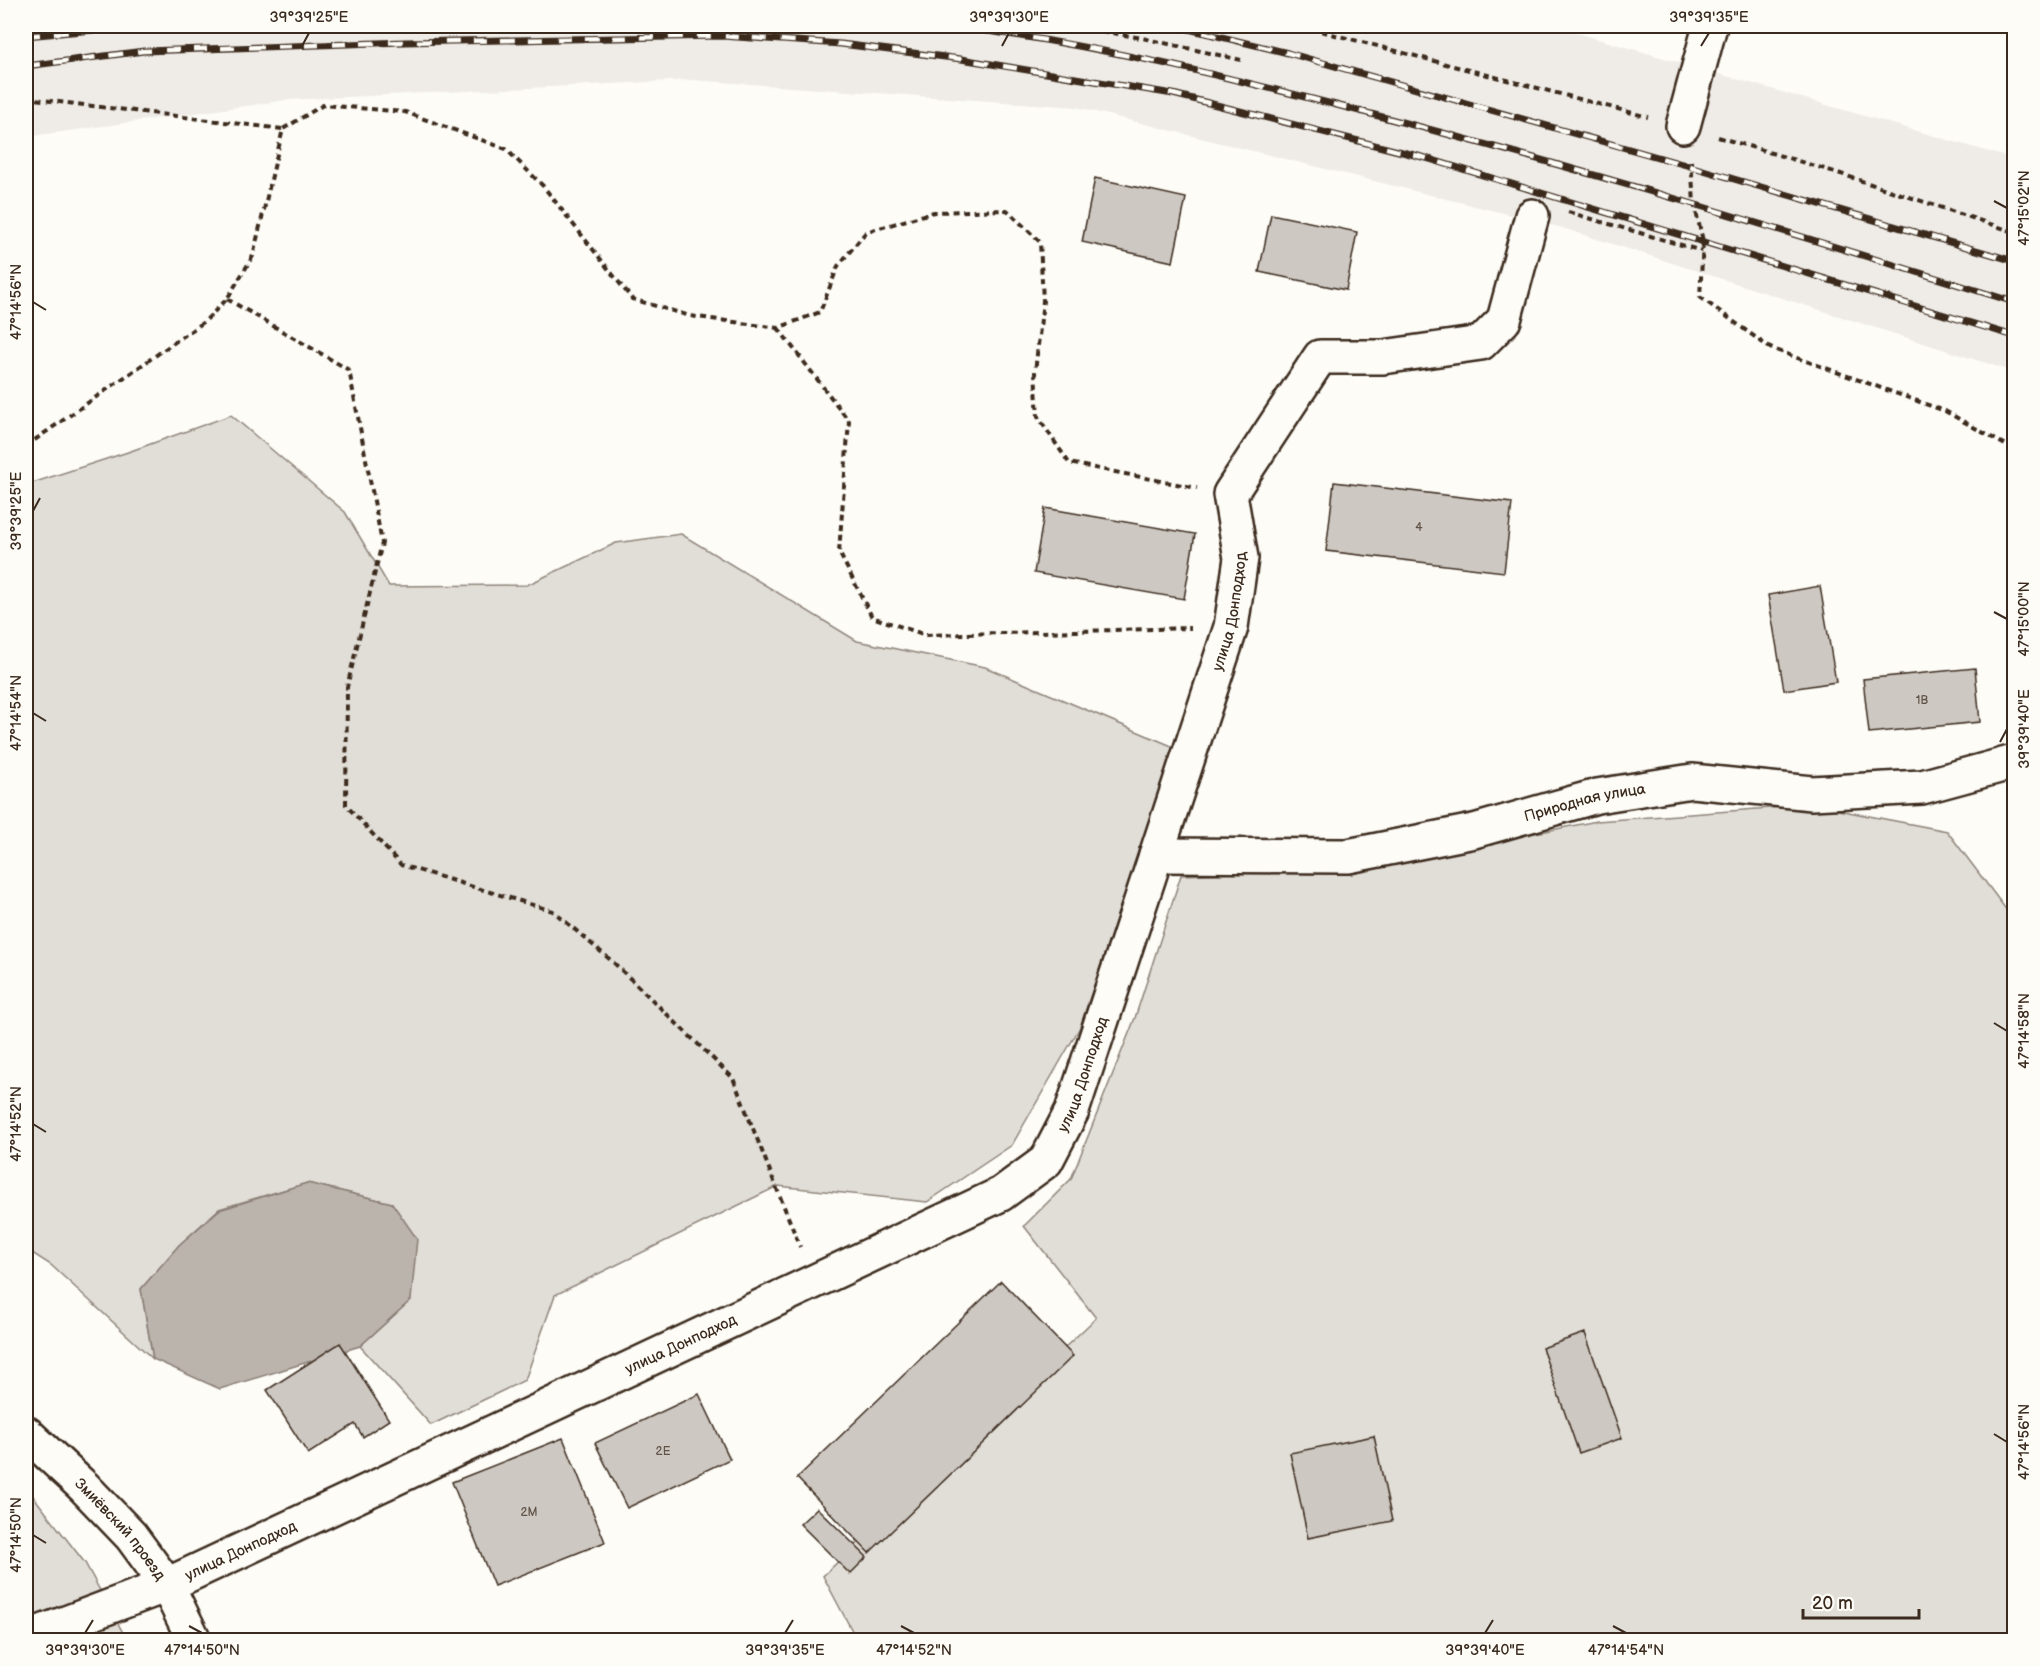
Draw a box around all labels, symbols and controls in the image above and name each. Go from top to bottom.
text: 39°39'25"E [270,8,349,27]
text: 39°39'30"E [969,8,1049,27]
text: 39°39'35"E [1669,8,1749,27]
text: 47°15'02"N [2015,170,2034,246]
text: 47°14'56"N [7,264,26,340]
text: 39°39'25"E [7,471,26,551]
house number: 4 [1415,520,1423,535]
street label: улица Донподход [1208,551,1251,674]
text: 47°15'00"N [2015,581,2034,657]
text: 47°14'54"N [7,675,26,751]
text: 39°39'40"E [2015,689,2034,769]
house number: 1В [1916,693,1929,708]
street label: Природная улица [1522,779,1647,826]
text: 47°14'58"N [2015,993,2034,1069]
street label: улица Донподход [1054,1015,1112,1135]
text: 47°14'52"N [7,1086,26,1162]
street label: улица Донподход [622,1310,740,1379]
text: 47°14'56"N [2015,1404,2034,1480]
house number: 2Е [656,1444,671,1459]
street label: Змиёвский проезд [71,1474,169,1584]
text: 47°14'50"N [7,1497,26,1573]
house number: 2М [520,1505,538,1520]
street label: улица Донподход [182,1517,300,1585]
scale bar [1803,1582,1918,1620]
text: 20 m [1812,1593,1853,1614]
text: 39°39'30"E [45,1641,125,1660]
text: 47°14'50"N [164,1641,240,1660]
text: 39°39'35"E [745,1641,825,1660]
text: 47°14'52"N [876,1641,952,1660]
text: 39°39'40"E [1445,1641,1525,1660]
text: 47°14'54"N [1588,1641,1664,1660]

